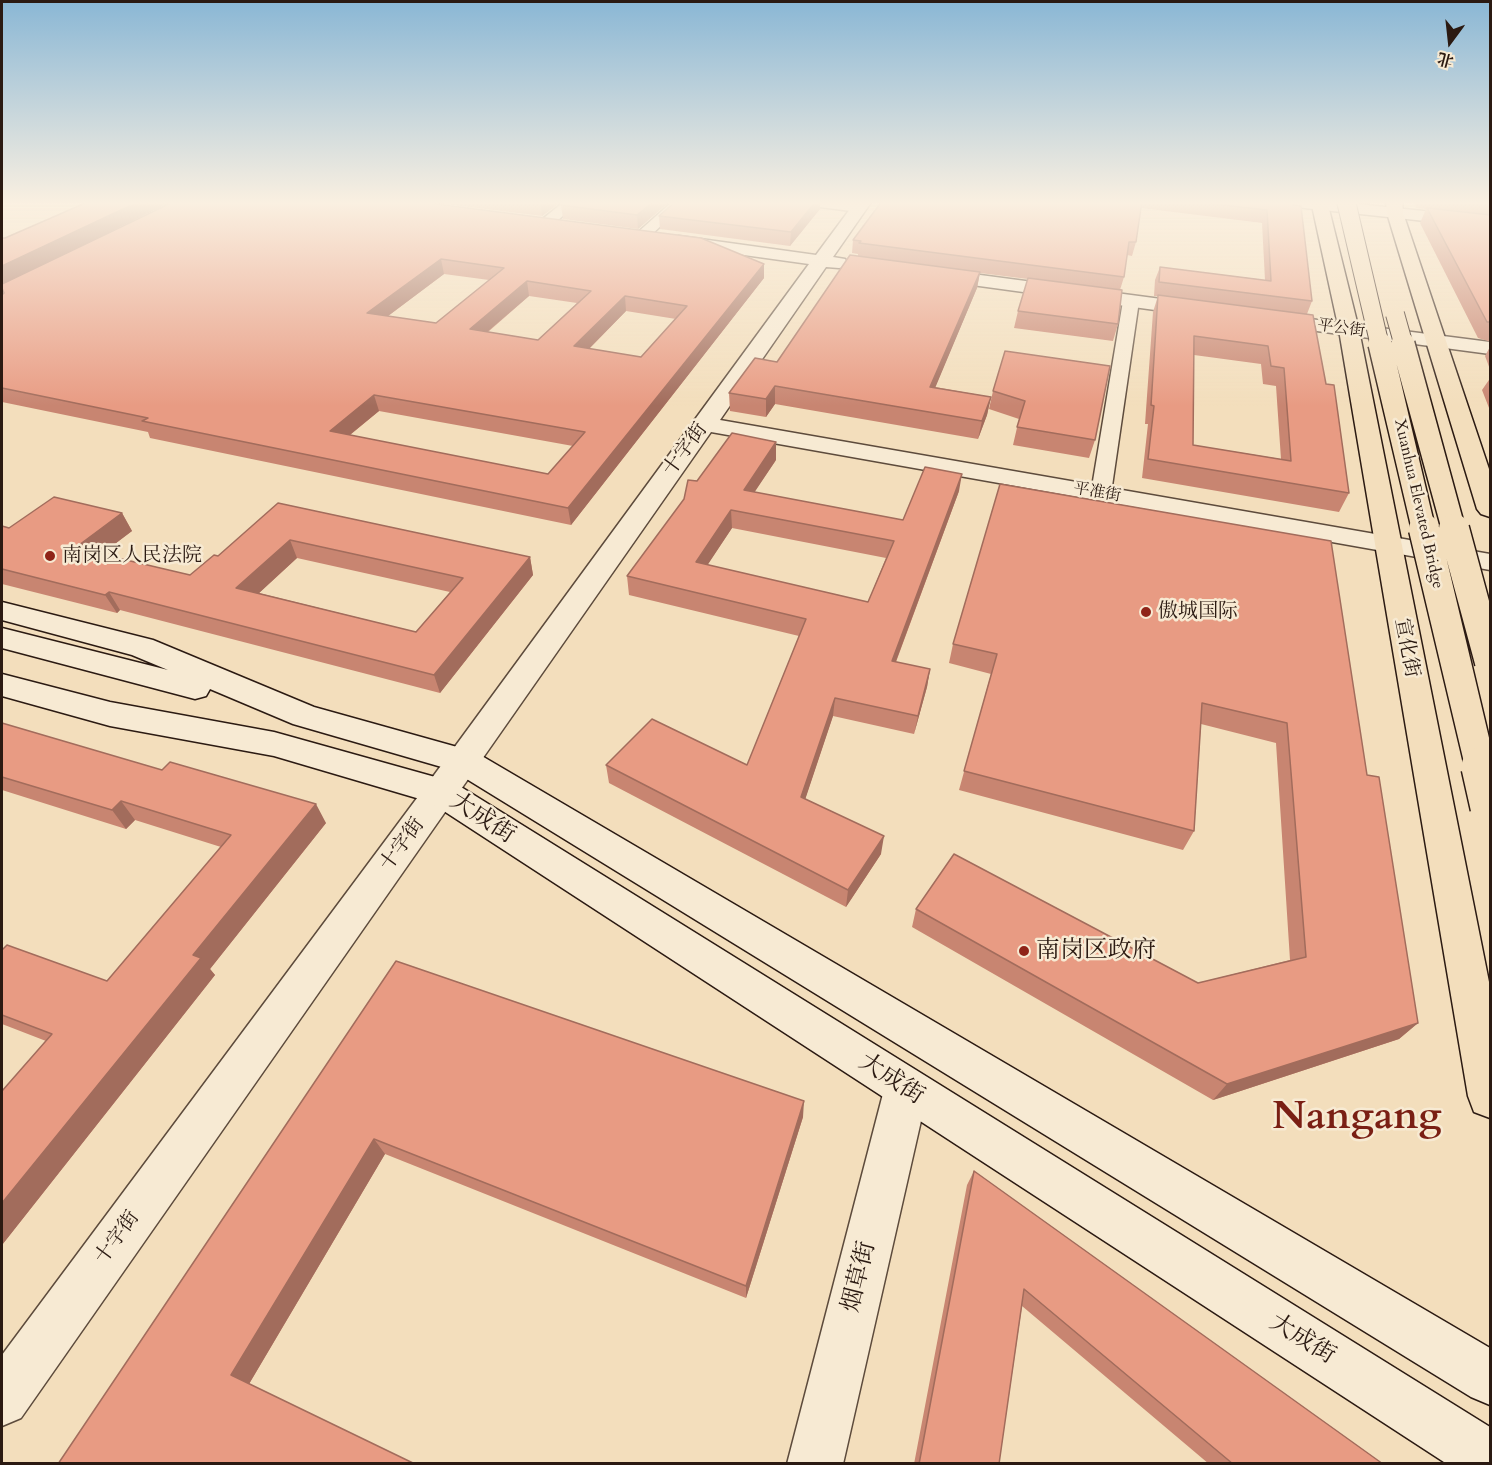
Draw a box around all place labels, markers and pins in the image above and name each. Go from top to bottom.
place label: 南岗区人民法院 [62,544,202,568]
marker: 南岗区人民法院 [43,549,57,563]
place label: 傲城国际 [1158,600,1238,624]
marker: 傲城国际 [1139,605,1153,619]
place label: 南岗区政府 [1036,937,1156,965]
marker: 南岗区政府 [1017,944,1031,958]

